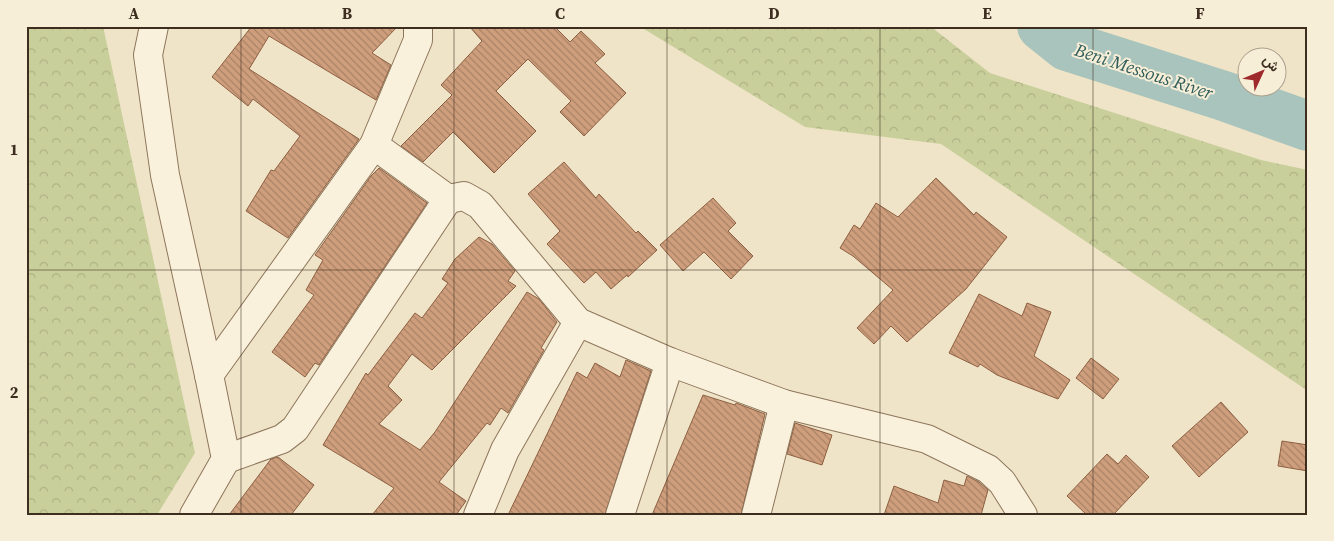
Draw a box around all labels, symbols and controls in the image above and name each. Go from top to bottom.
text: A [129,2,140,24]
text: B [342,2,353,24]
text: C [555,2,565,24]
text: D [768,2,780,24]
text: E [982,2,992,24]
text: F [1195,2,1205,24]
water label: Beni Messous River [1071,37,1217,105]
north arrow [1236,48,1286,98]
text: ش [1258,50,1285,76]
text: 1 [10,138,18,160]
text: 2 [10,381,19,403]

